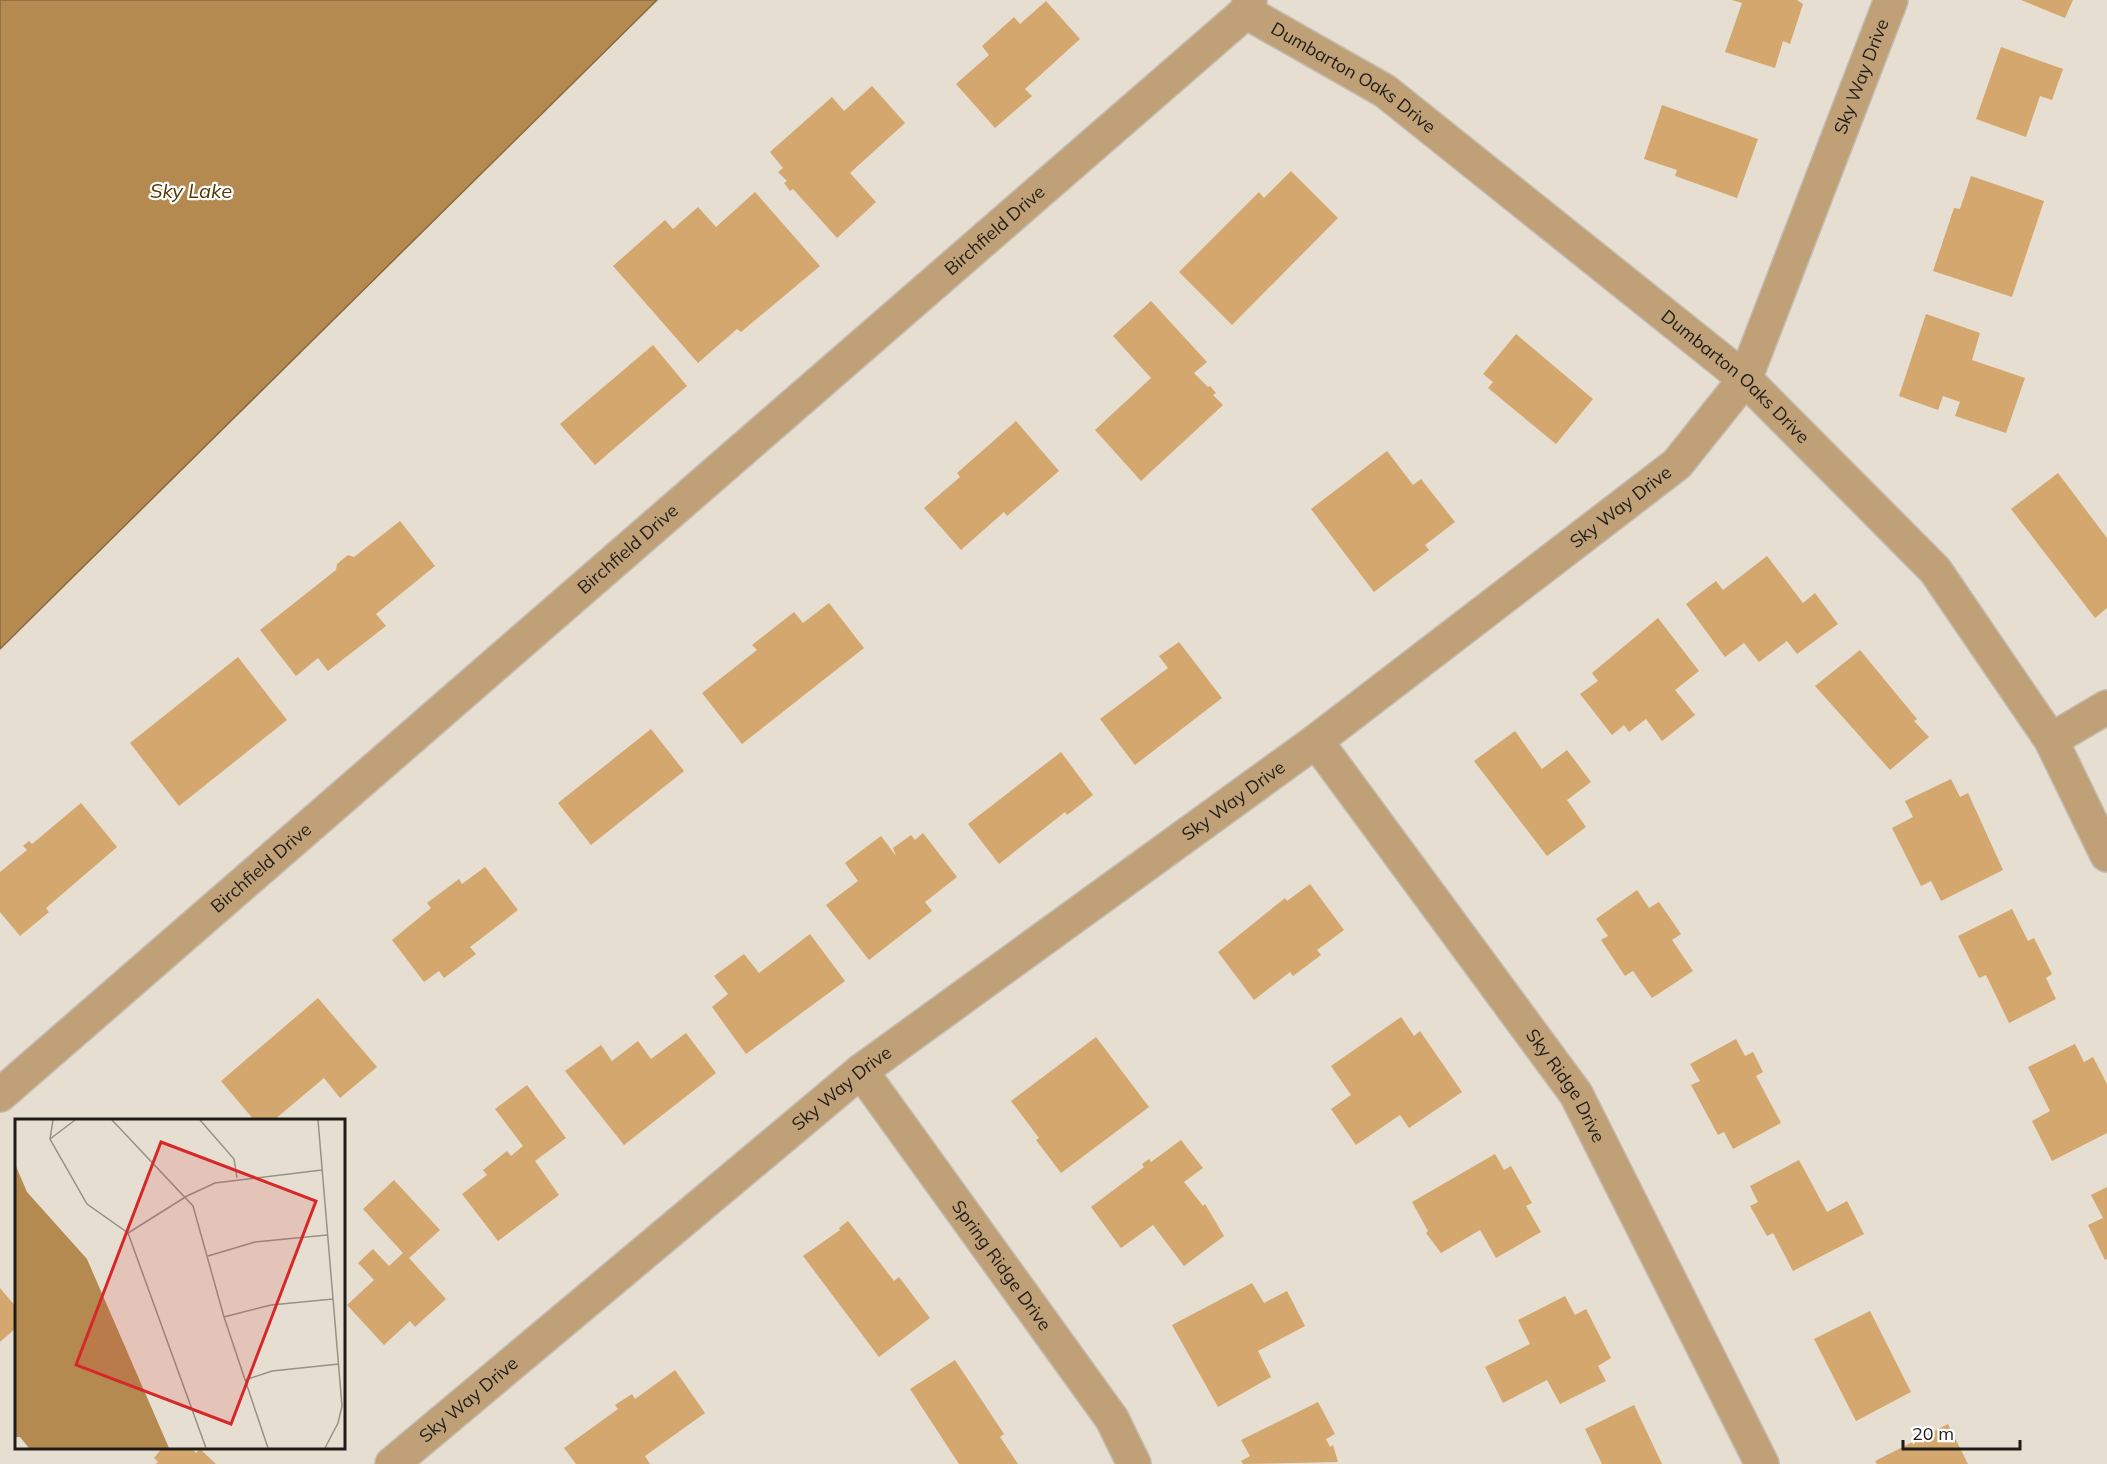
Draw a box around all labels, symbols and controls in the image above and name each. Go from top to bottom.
street label: Sky Way Drive [1828,15,1894,137]
street label: Dumbarton Oaks Drive [1267,17,1441,138]
water label: Sky Lake [150,178,232,203]
street label: Birchfield Drive [939,180,1050,280]
street label: Dumbarton Oaks Drive [1657,304,1815,448]
street label: Sky Way Drive [1565,461,1676,553]
street label: Birchfield Drive [573,499,683,599]
street label: Sky Way Drive [1177,755,1289,846]
street label: Birchfield Drive [206,818,316,918]
street label: Sky Ridge Drive [1521,1024,1611,1146]
street label: Sky Way Drive [787,1041,896,1135]
inset map [15,1119,345,1449]
street label: Spring Ridge Drive [947,1196,1057,1335]
street label: Sky Way Drive [414,1351,522,1447]
scale bar [1903,1413,2020,1451]
text: 20 m [1912,1422,1954,1445]

